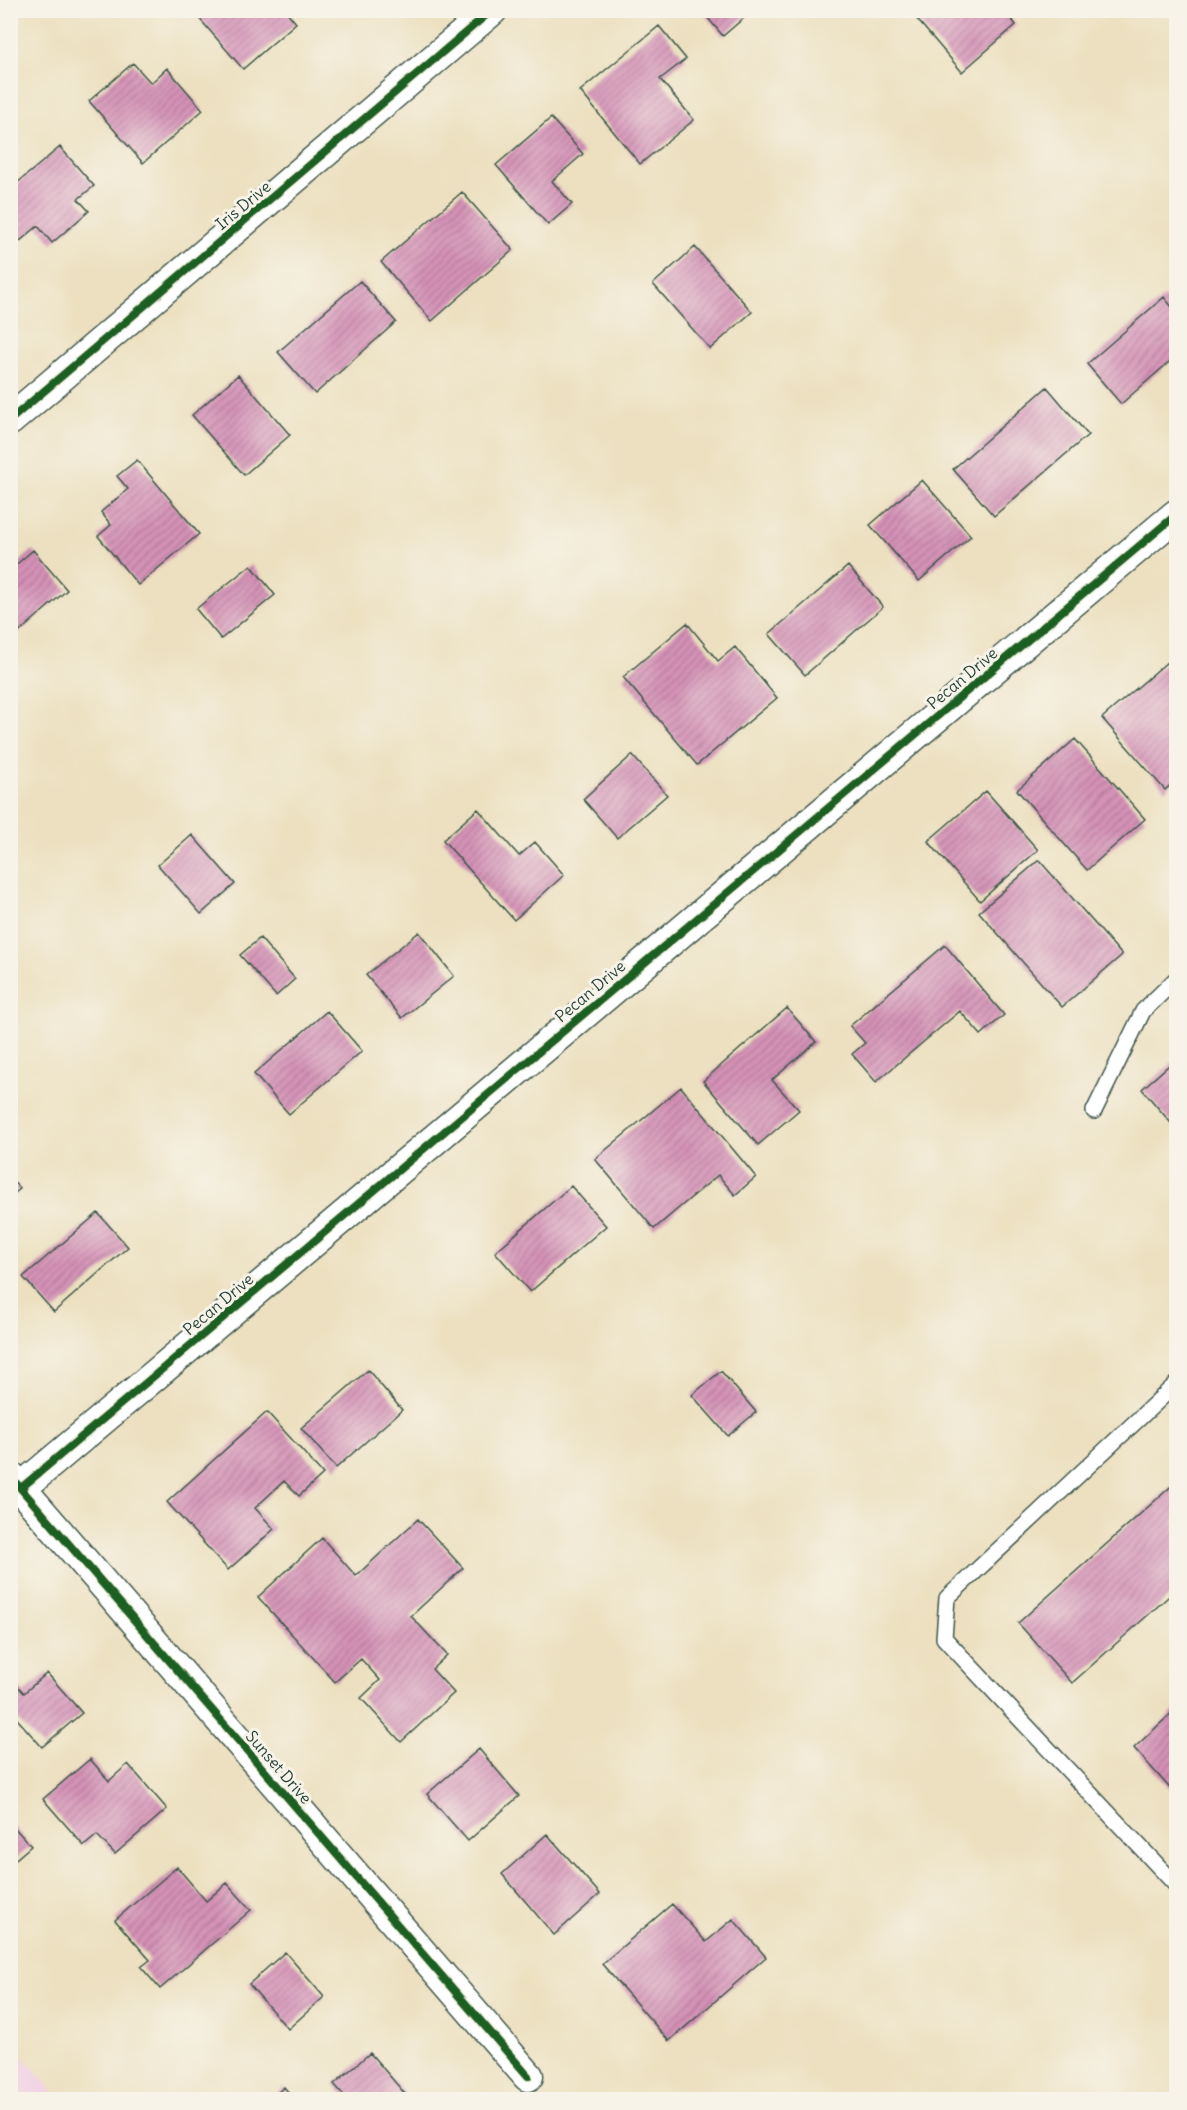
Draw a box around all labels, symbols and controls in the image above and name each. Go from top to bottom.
street label: Iris Drive [211,176,275,234]
street label: Pecan Drive [923,643,1001,713]
street label: Pecan Drive [551,956,629,1026]
street label: Pecan Drive [179,1269,257,1339]
street label: Sunset Drive [242,1726,316,1808]

